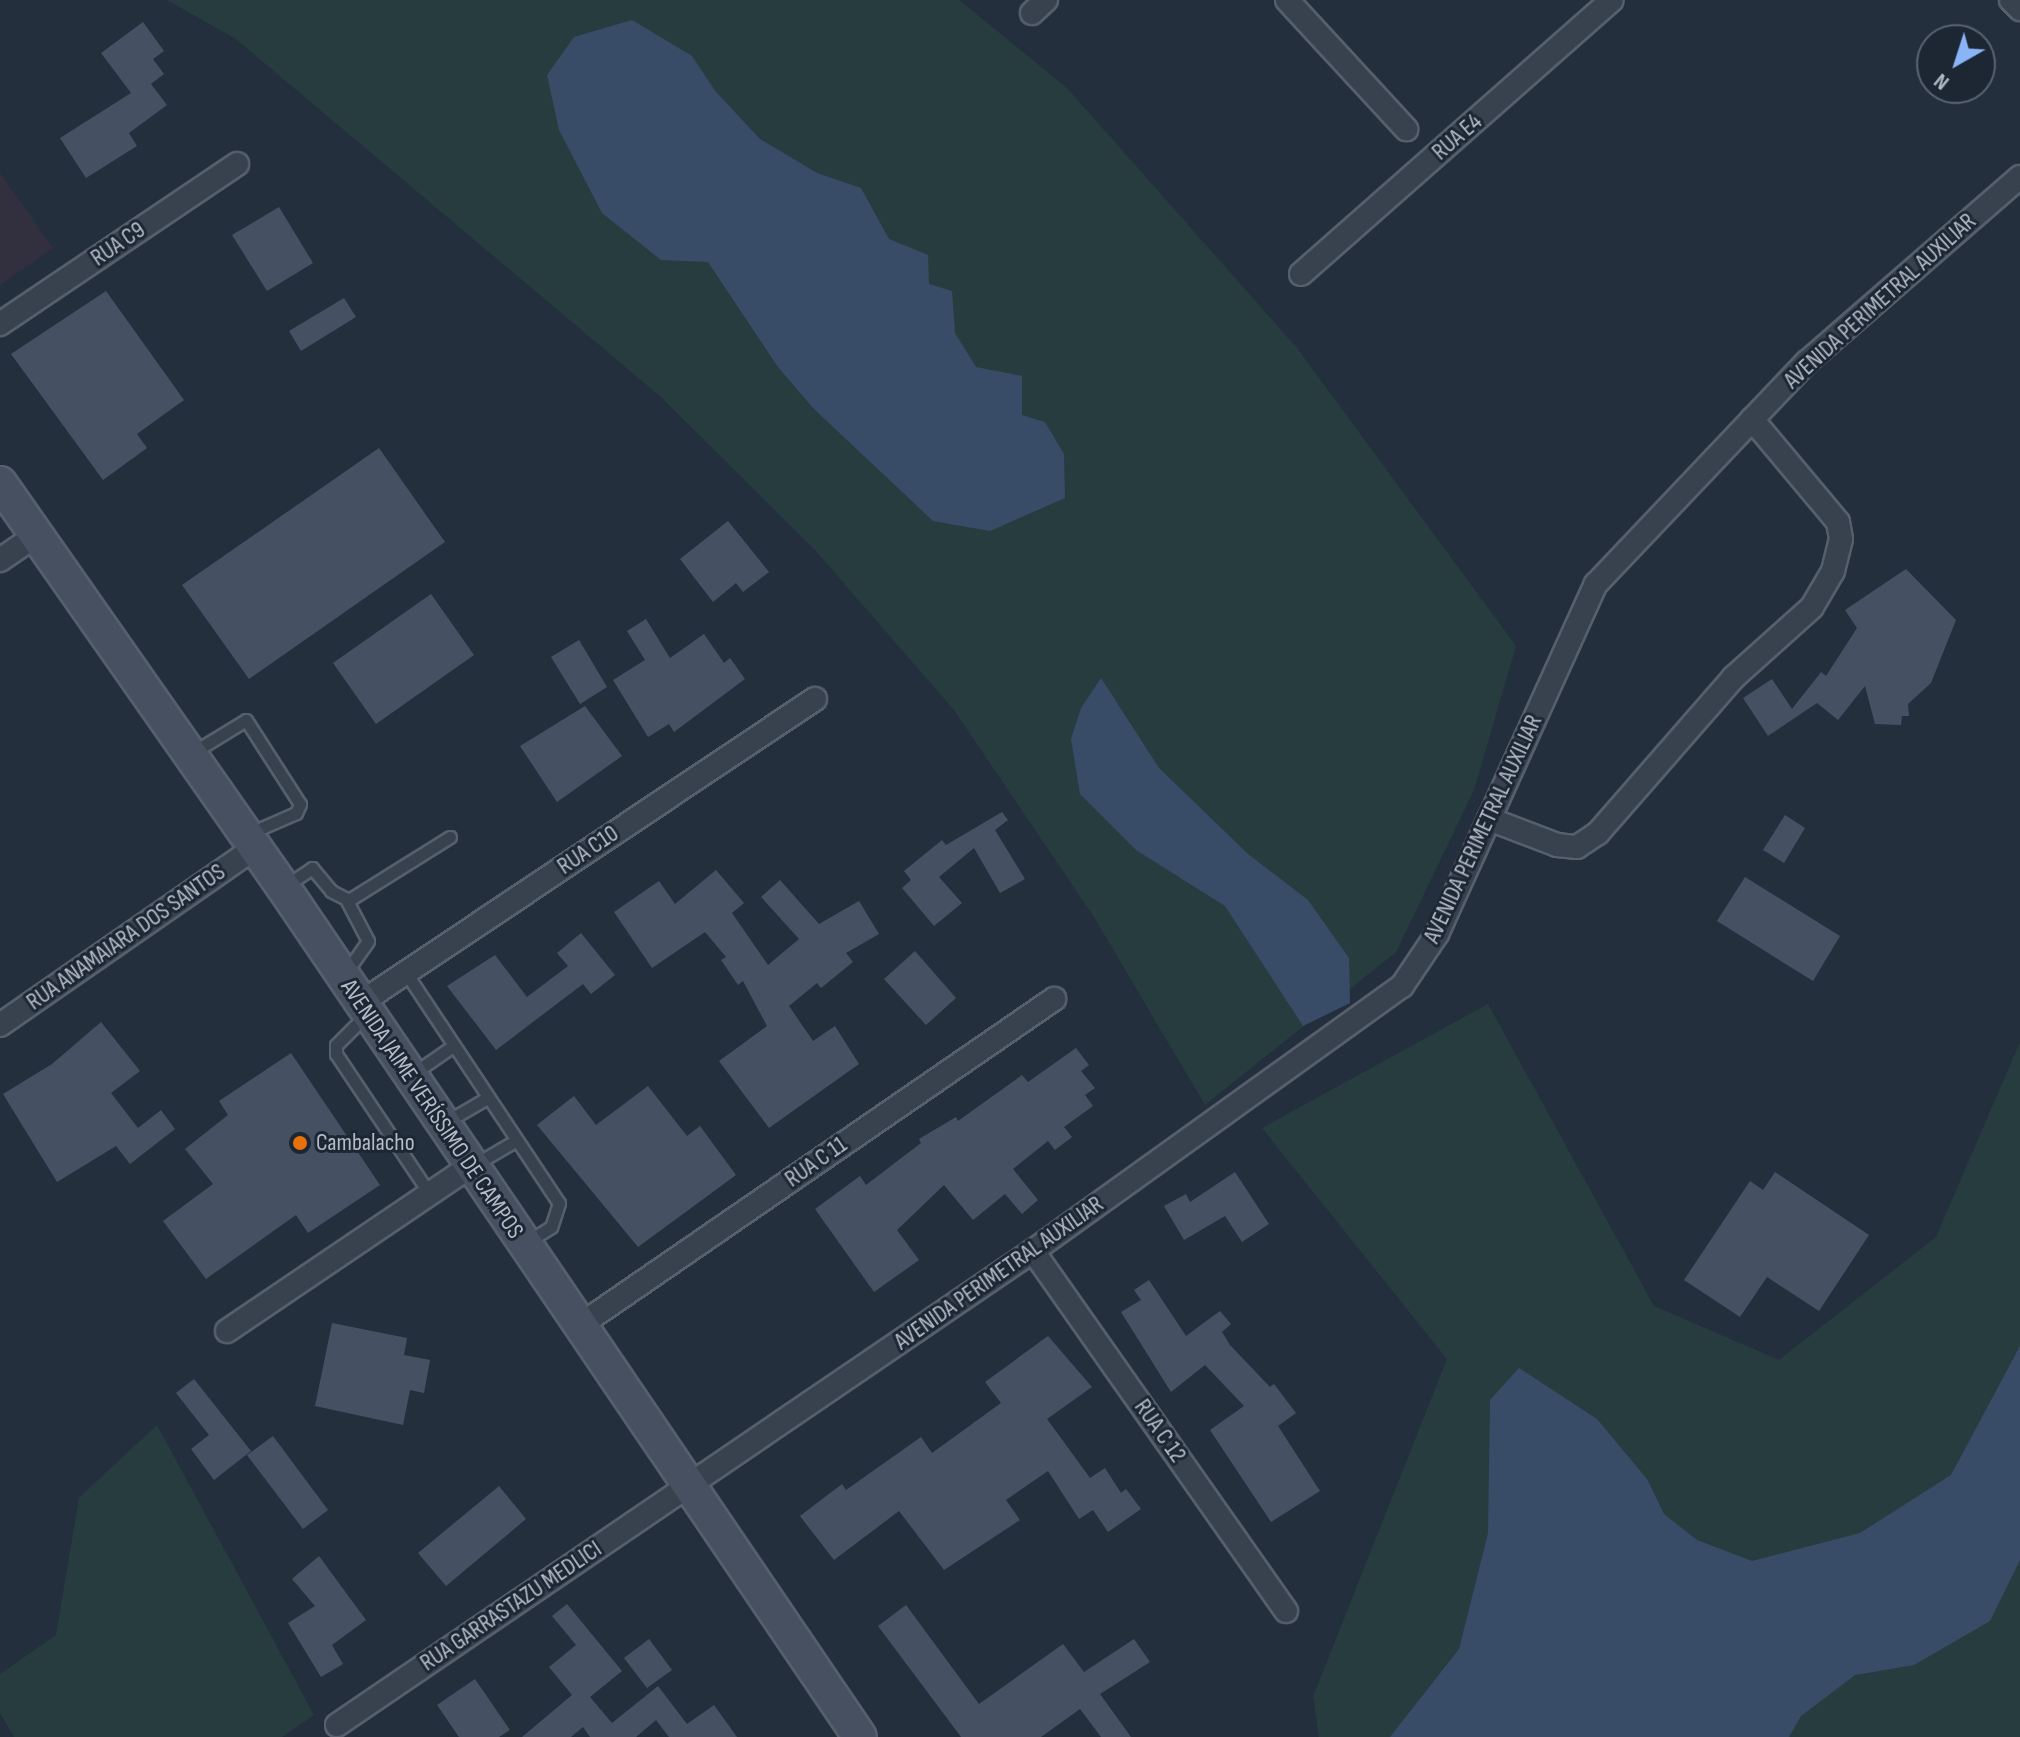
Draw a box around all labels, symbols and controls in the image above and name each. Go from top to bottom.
north arrow [1916,24,1996,104]
text: N [1929,67,1955,96]
street label: RUA E4 [1426,108,1488,166]
street label: AVENIDA PERIMETRAL AUXILIAR [1778,207,1982,395]
street label: RUA C9 [85,216,151,272]
street label: AVENIDA PERIMETRAL AUXILIAR [1417,710,1549,948]
street label: RUA C10 [552,819,624,881]
street label: RUA ANAMAIARA DOS SANTOS [21,858,231,1016]
street label: AVENIDA JAIME VERÍSSIMO DE CAMPOS [334,974,530,1244]
place label: Cambalacho [316,1129,415,1157]
street label: RUA C 11 [779,1130,853,1194]
marker: Cambalacho [291,1134,309,1152]
street label: AVENIDA PERIMETRAL AUXILIAR [889,1190,1109,1356]
street label: RUA C 12 [1128,1394,1192,1468]
street label: RUA GARRASTAZU MEDLICI [415,1535,607,1677]

